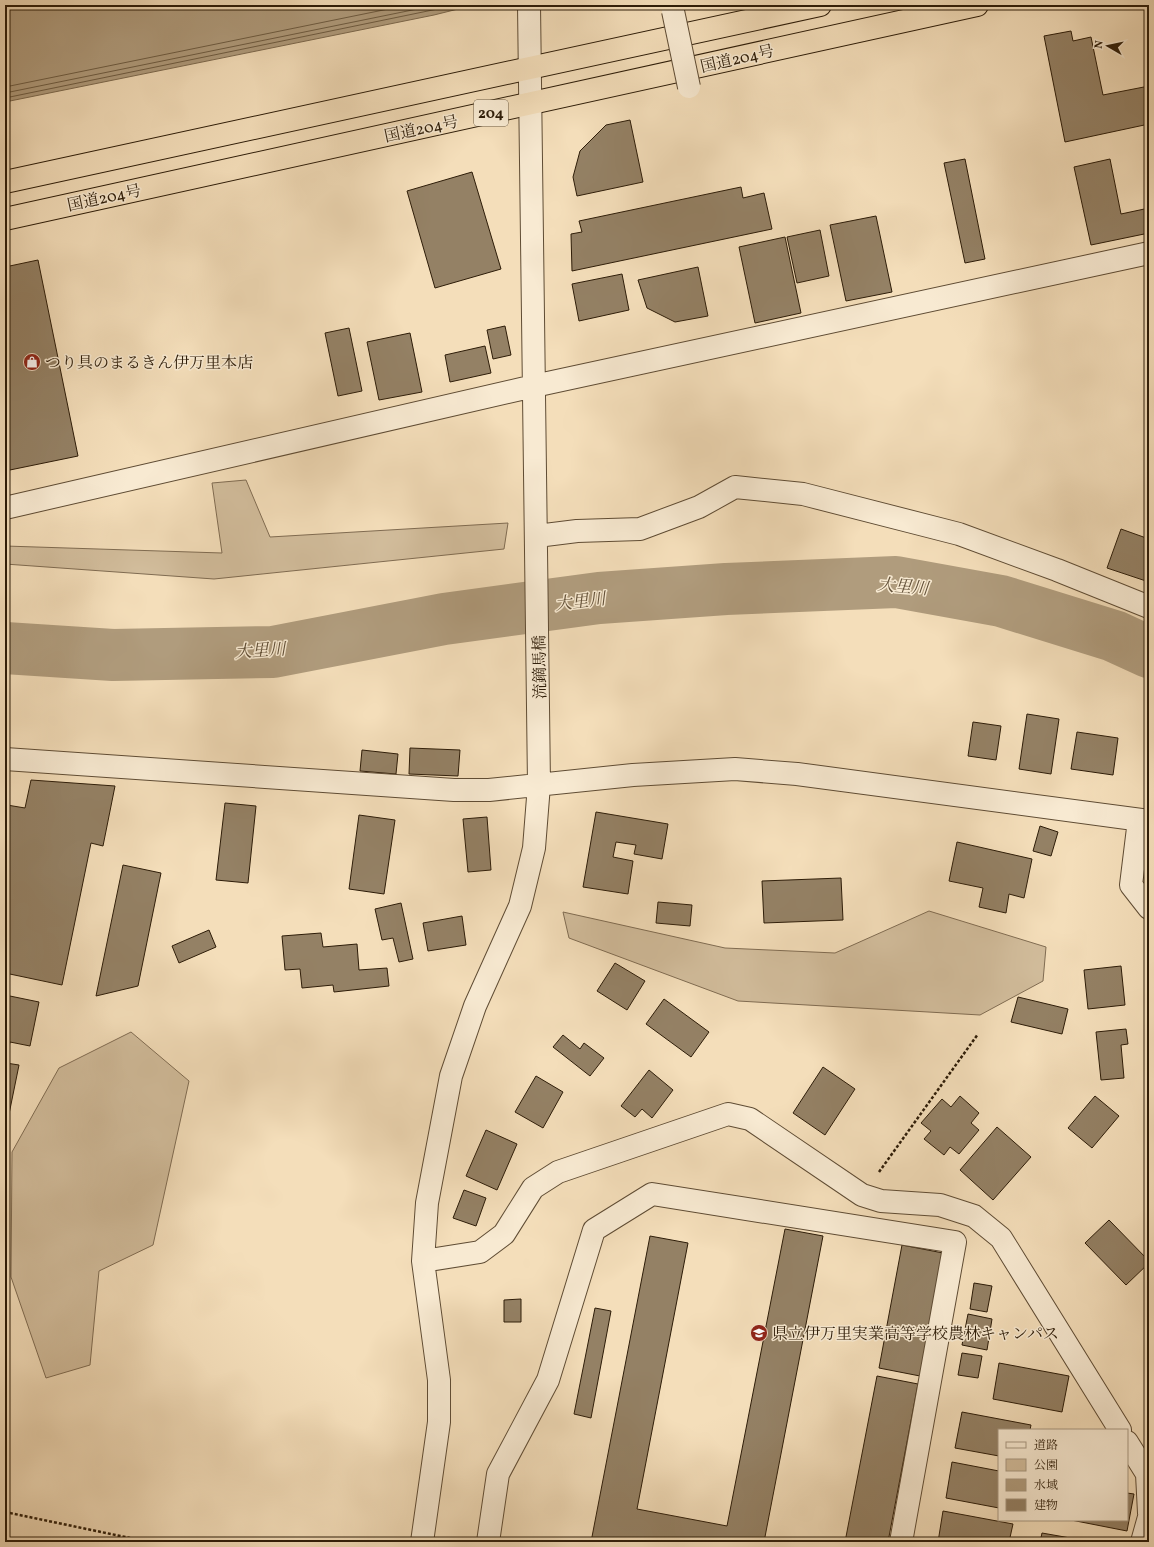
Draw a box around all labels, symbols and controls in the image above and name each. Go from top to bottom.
north arrow [1088,26,1128,66]
text: N [1092,40,1108,50]
street label: 国道204号 [698,41,777,79]
road number: 204 [474,100,508,126]
street label: 国道204号 [382,111,460,149]
street label: 国道204号 [65,180,143,218]
shop icon: つり具のまるきん伊万里本店 [22,352,42,372]
place label: つり具のまるきん伊万里本店 [45,353,253,375]
water label: 大里川 [876,574,931,601]
water label: 大里川 [553,588,609,617]
street label: 流鏑馬橋 [529,635,553,699]
water label: 大里川 [234,638,288,665]
school or university icon: 県立伊万里実業高等学校農林キャンパス [749,1323,769,1343]
place label: 県立伊万里実業高等学校農林キャンパス [772,1324,1059,1346]
legend [998,1429,1128,1521]
text: 道路 [1034,1438,1058,1454]
text: 公園 [1034,1458,1058,1474]
text: 水域 [1034,1478,1058,1494]
text: 建物 [1034,1498,1058,1514]

